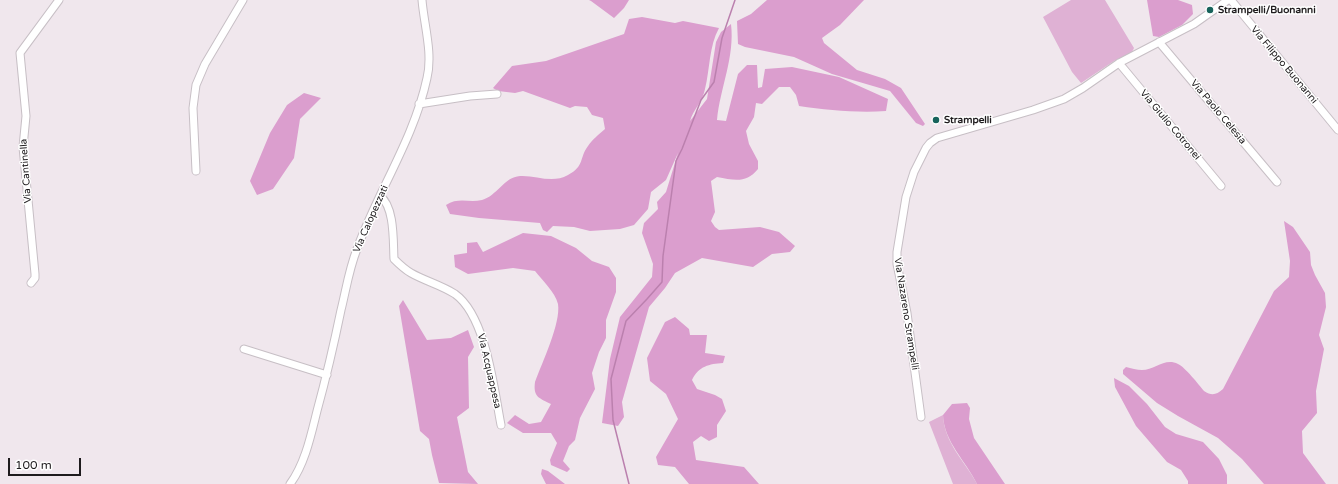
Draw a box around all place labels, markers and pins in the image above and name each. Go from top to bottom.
place label: Strampelli/Buonanni [1218,4,1316,16]
marker: Strampelli/Buonanni [1205,5,1215,15]
place label: Strampelli [944,114,992,126]
marker: Strampelli [931,115,941,125]

